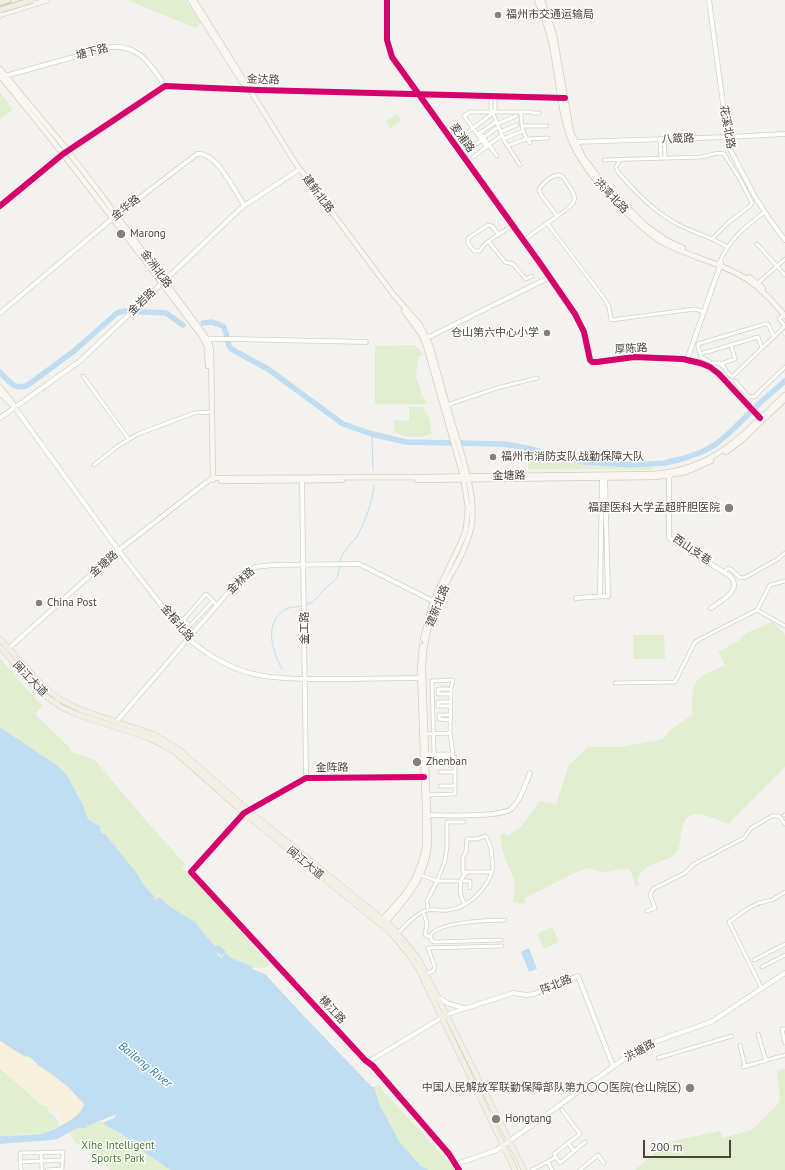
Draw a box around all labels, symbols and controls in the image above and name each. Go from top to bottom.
place label: 福州市交通运输局 [506,8,594,22]
marker: 福州市交通运输局 [493,10,503,20]
street label: 塘下路 [74,41,110,63]
street label: 金达路 [246,73,280,87]
street label: 花溪北路 [717,104,737,150]
street label: 麦浦路 [447,121,477,155]
street label: 八箴路 [661,132,695,146]
street label: 建新北路 [299,172,337,216]
street label: 洪湾北路 [591,176,631,216]
street label: 金华路 [109,193,143,223]
place label: Marong [130,227,166,241]
marker: Marong [115,228,127,240]
street label: 金洲北路 [138,247,174,291]
street label: 金岩路 [126,286,158,318]
place label: 仓山第六中心小学 [451,326,539,340]
marker: 仓山第六中心小学 [542,328,552,338]
street label: 厚陈路 [614,342,648,356]
place label: 福州市消防支队战勤保障大队 [501,450,644,464]
marker: 福州市消防支队战勤保障大队 [488,452,498,462]
street label: 金塘路 [492,469,526,483]
place label: 福建医科大学孟超肝胆医院 [588,501,720,515]
marker: 福建医科大学孟超肝胆医院 [723,502,735,514]
street label: 西山支巷 [670,532,714,568]
street label: 金塘路 [87,548,121,580]
street label: 金林路 [224,565,258,597]
street label: 建新北路 [424,583,452,629]
place label: China Post [47,596,97,610]
marker: China Post [34,598,44,608]
street label: 金榕北路 [158,602,196,644]
street label: 金工路 [298,612,312,644]
street label: 闽江大道 [10,659,50,699]
place label: Zhenban [426,755,467,769]
marker: Zhenban [411,756,423,768]
street label: 金阵路 [315,761,349,775]
street label: 闽江大道 [284,844,326,882]
street label: 阵北路 [538,973,574,997]
street label: 横江路 [316,993,348,1027]
street label: 洪塘路 [622,1037,658,1065]
water label: Bailong River [115,1039,175,1091]
place label: 中国人民解放军联勤保障部队第九〇〇医院(仓山院区) [422,1081,681,1095]
marker: 中国人民解放军联勤保障部队第九〇〇医院(仓山院区) [684,1082,696,1094]
place label: Hongtang [505,1112,551,1126]
marker: Hongtang [490,1113,502,1125]
scale bar [645,1132,733,1158]
park label: Xihe Intelligent Sports Park [81,1139,155,1165]
text: 200 m [650,1139,683,1154]

